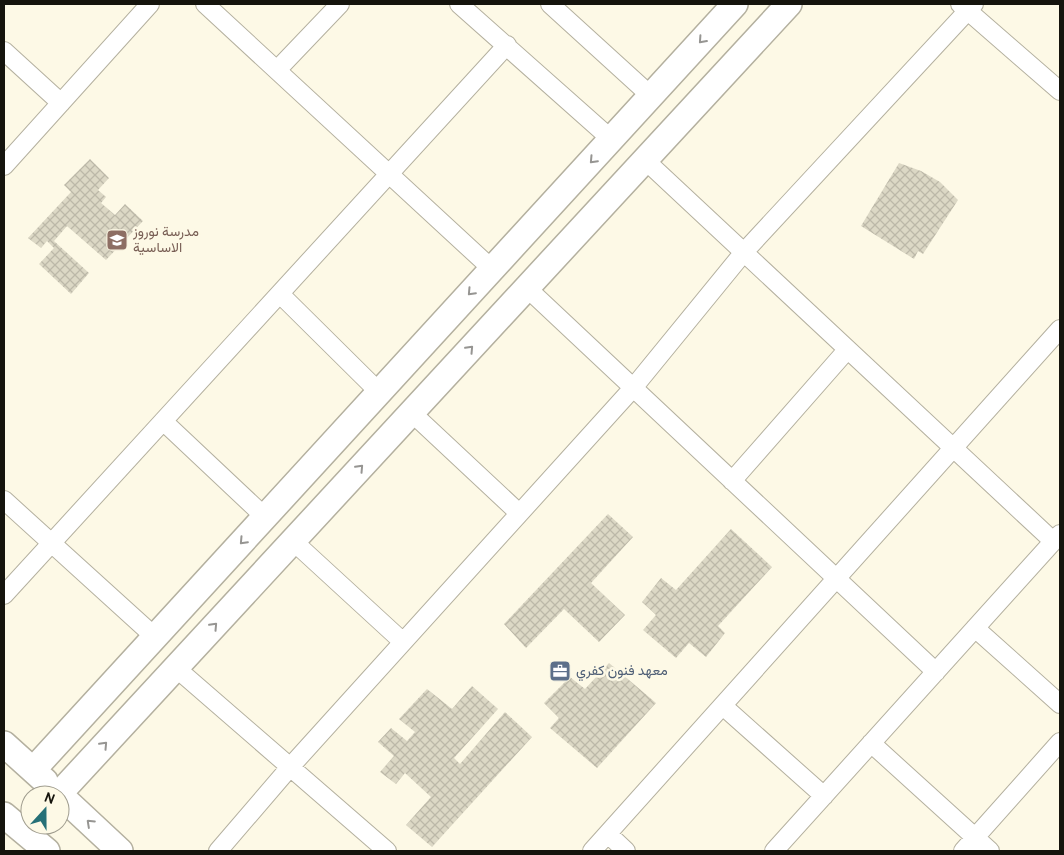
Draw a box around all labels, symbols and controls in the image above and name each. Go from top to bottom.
one-way arrow [699,34,708,43]
one-way arrow [590,154,599,163]
place label: مدرسة نوروز الاساسية [132,224,199,257]
school or university icon: مدرسة نوروز الاساسية [105,228,129,252]
one-way arrow [468,287,477,296]
one-way arrow [465,346,474,355]
one-way arrow [354,465,363,474]
one-way arrow [240,536,249,545]
one-way arrow [209,623,218,632]
office icon: معهد فنون كفري [548,659,572,683]
place label: معهد فنون كفري [576,663,668,682]
one-way arrow [98,742,107,751]
north arrow [20,785,70,835]
text: N [41,790,57,809]
one-way arrow [86,820,95,829]

